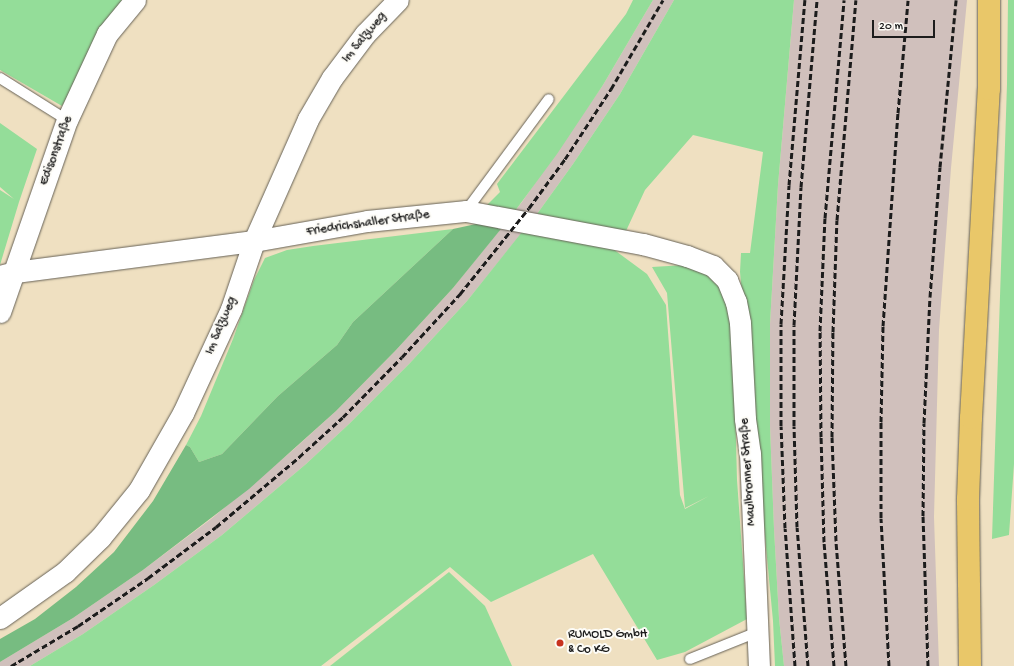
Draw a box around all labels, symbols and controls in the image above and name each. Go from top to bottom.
street label: Im Salzweg [339,9,391,67]
scale bar [874,12,937,38]
text: 20 m [879,20,903,34]
street label: Edisonstraße [37,114,77,188]
street label: Friedrichshaller Straße [305,208,431,240]
street label: Im Salzweg [203,295,241,357]
street label: Maulbronner Straße [737,418,761,526]
place label: RUMOLD GmbH & Co KG [568,628,647,659]
marker: RUMOLD GmbH & Co KG [555,638,565,648]

